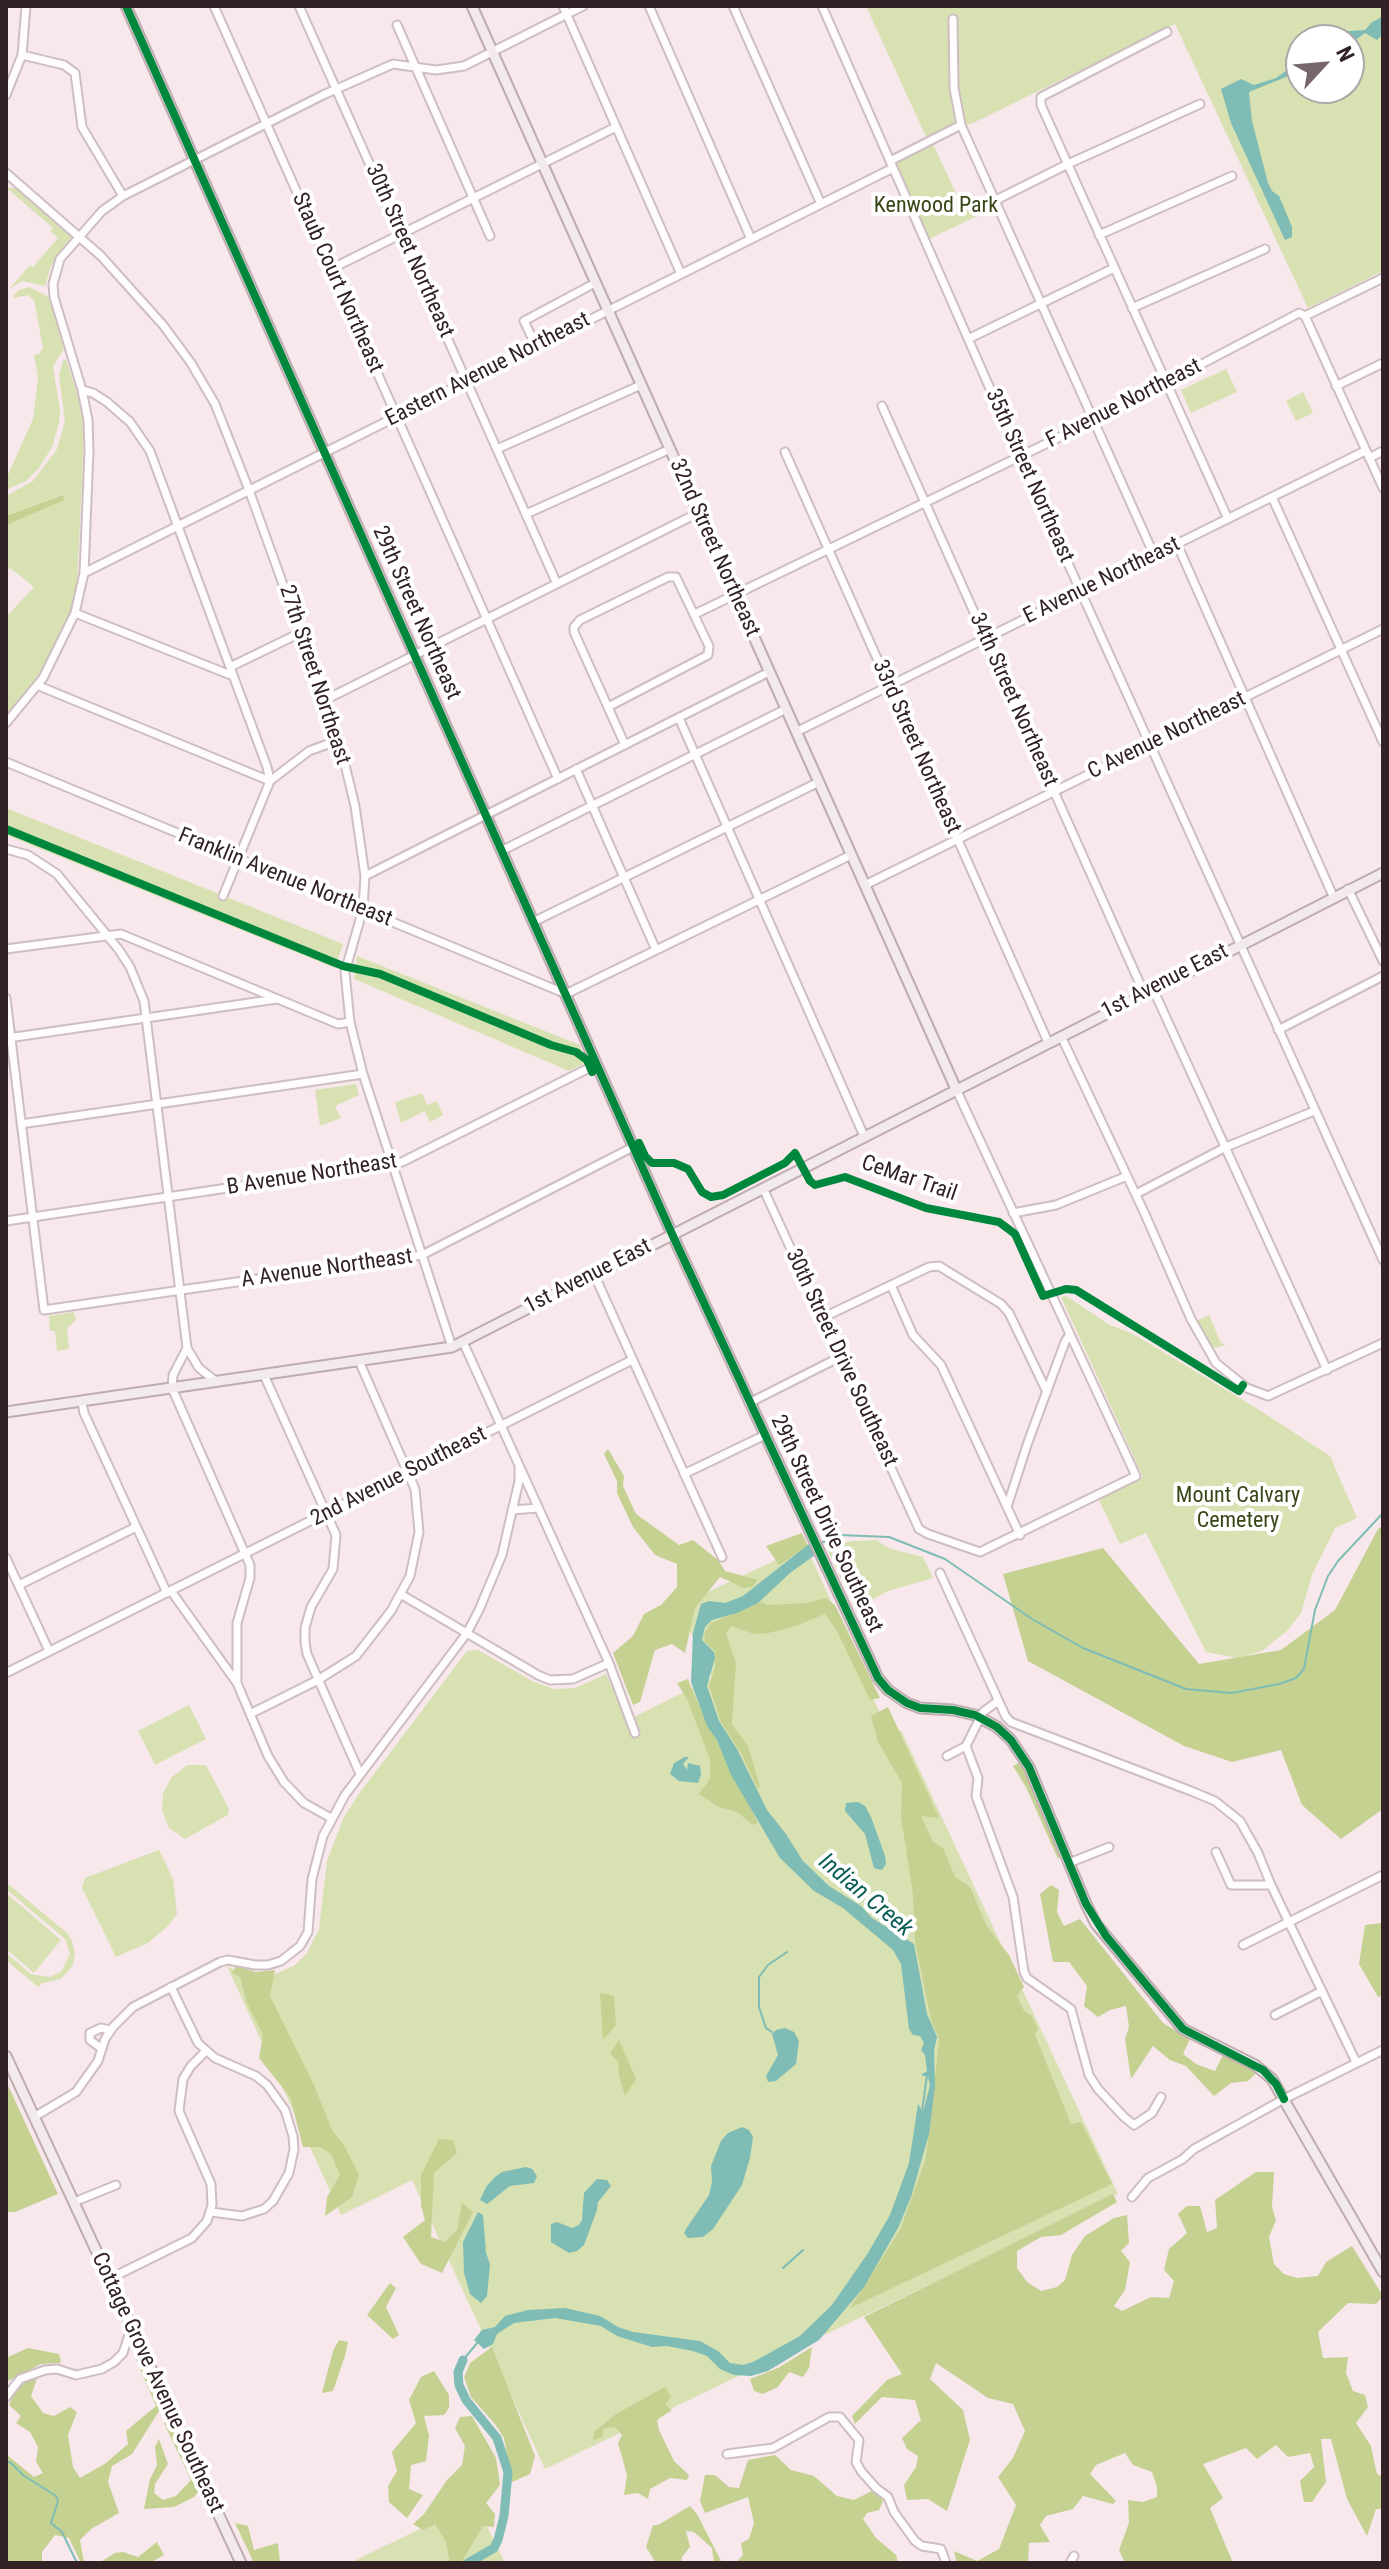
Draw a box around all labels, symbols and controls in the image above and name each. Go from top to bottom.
north arrow [1285,24,1365,104]
text: N [1331,43,1359,66]
street label: 30th Street Northeast [359,160,459,342]
street label: Staub Court Northeast [285,189,389,377]
park label: Kenwood Park [874,193,998,219]
street label: Eastern Avenue Northeast [382,307,594,433]
street label: F Avenue Northeast [1042,354,1206,454]
street label: 35th Street Northeast [979,385,1079,567]
street label: 32nd Street Northeast [663,455,765,641]
street label: 29th Street Northeast [366,522,466,704]
street label: E Avenue Northeast [1019,532,1185,630]
street label: 27th Street Northeast [273,582,355,768]
street label: 34th Street Northeast [963,609,1063,791]
street label: 33rd Street Northeast [866,656,966,838]
street label: C Avenue Northeast [1084,686,1250,786]
street label: Franklin Avenue Northeast [174,823,396,933]
street label: 1st Avenue East [1097,939,1233,1025]
street label: B Avenue Northeast [225,1149,399,1201]
street label: CeMar Trail [858,1150,960,1208]
street label: 1st Avenue East [520,1234,656,1320]
street label: A Avenue Northeast [240,1244,414,1294]
street label: 30th Street Drive Southeast [779,1245,903,1471]
street label: 29th Street Drive Southeast [764,1411,888,1637]
street label: 2nd Avenue Southeast [307,1421,491,1533]
park label: Mount Calvary Cemetery [1176,1483,1300,1534]
water label: Indian Creek [812,1848,918,1944]
street label: Cottage Grove Avenue Southeast [85,2249,229,2517]

